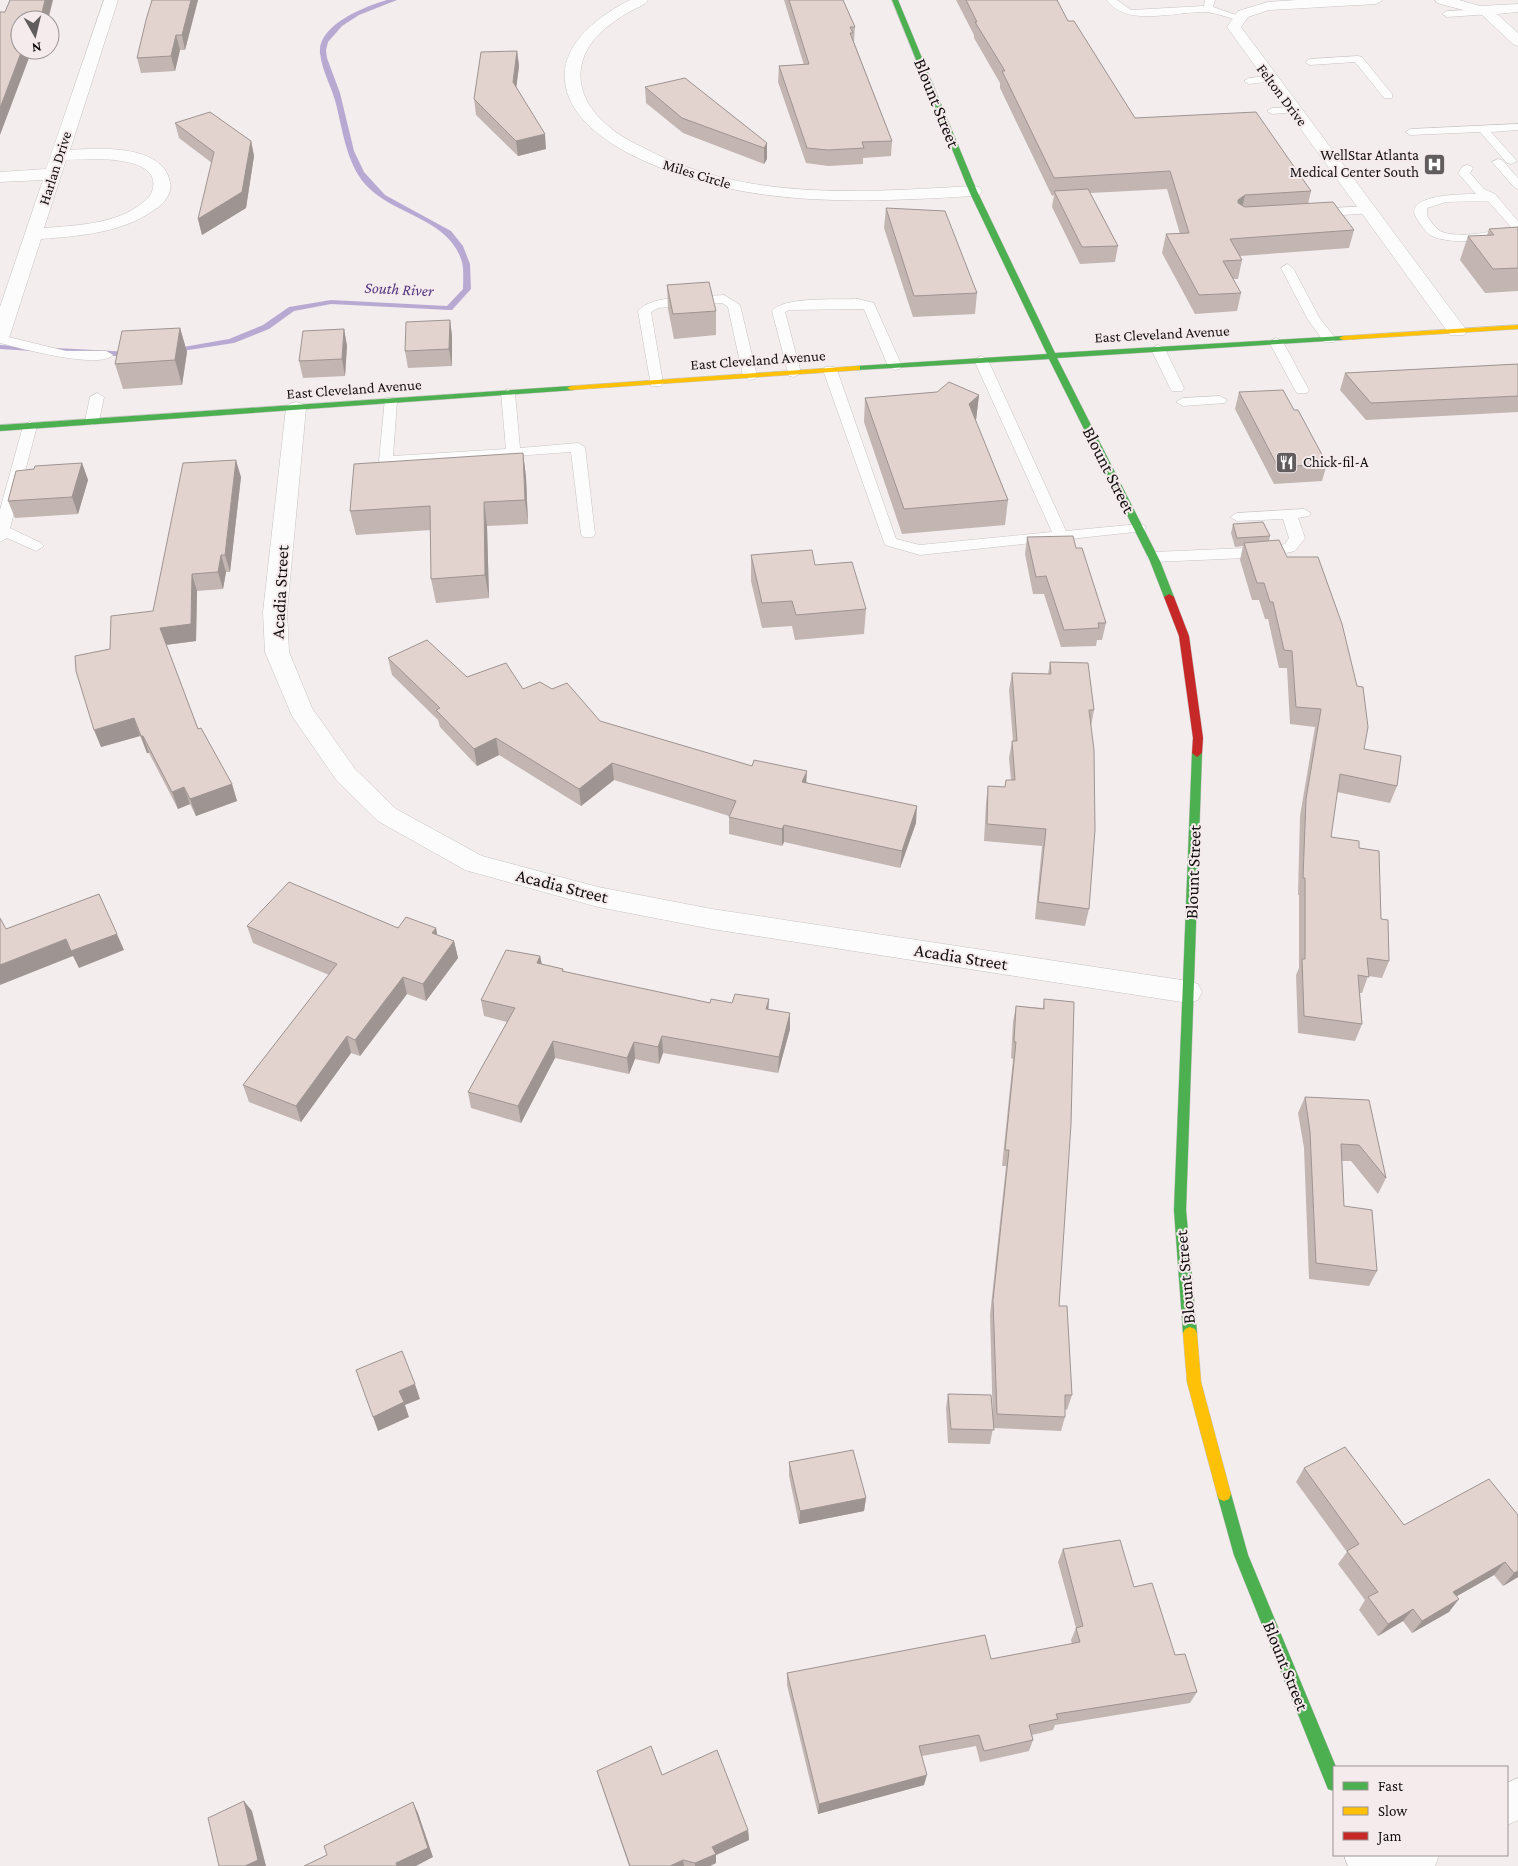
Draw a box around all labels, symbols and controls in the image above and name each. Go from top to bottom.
north arrow [10,10,60,60]
text: N [31,39,43,57]
street label: Blount Street [910,56,964,151]
street label: Felton Drive [1254,61,1311,129]
street label: Harlan Drive [36,129,75,207]
place label: WellStar Atlanta Medical Center South [1290,147,1419,180]
hospital icon: WellStar Atlanta Medical Center South [1423,152,1447,176]
street label: Miles Circle [661,156,733,192]
water label: South River [364,279,434,299]
street label: East Cleveland Avenue [1094,322,1230,346]
street label: East Cleveland Avenue [690,347,826,373]
street label: East Cleveland Avenue [286,376,422,402]
street label: Blount Street [1079,423,1140,517]
restaurant icon: Chick-fil-A [1275,450,1299,474]
place label: Chick-fil-A [1303,454,1369,470]
street label: Acadia Street [268,543,293,640]
street label: Blount Street [1181,824,1205,919]
street label: Acadia Street [514,865,611,907]
street label: Acadia Street [913,940,1010,974]
street label: Blount Street [1171,1228,1199,1325]
street label: Blount Street [1259,1619,1313,1714]
legend [1333,1766,1508,1856]
text: Fast [1378,1778,1404,1794]
text: Slow [1378,1803,1408,1819]
text: Jam [1376,1828,1401,1845]

